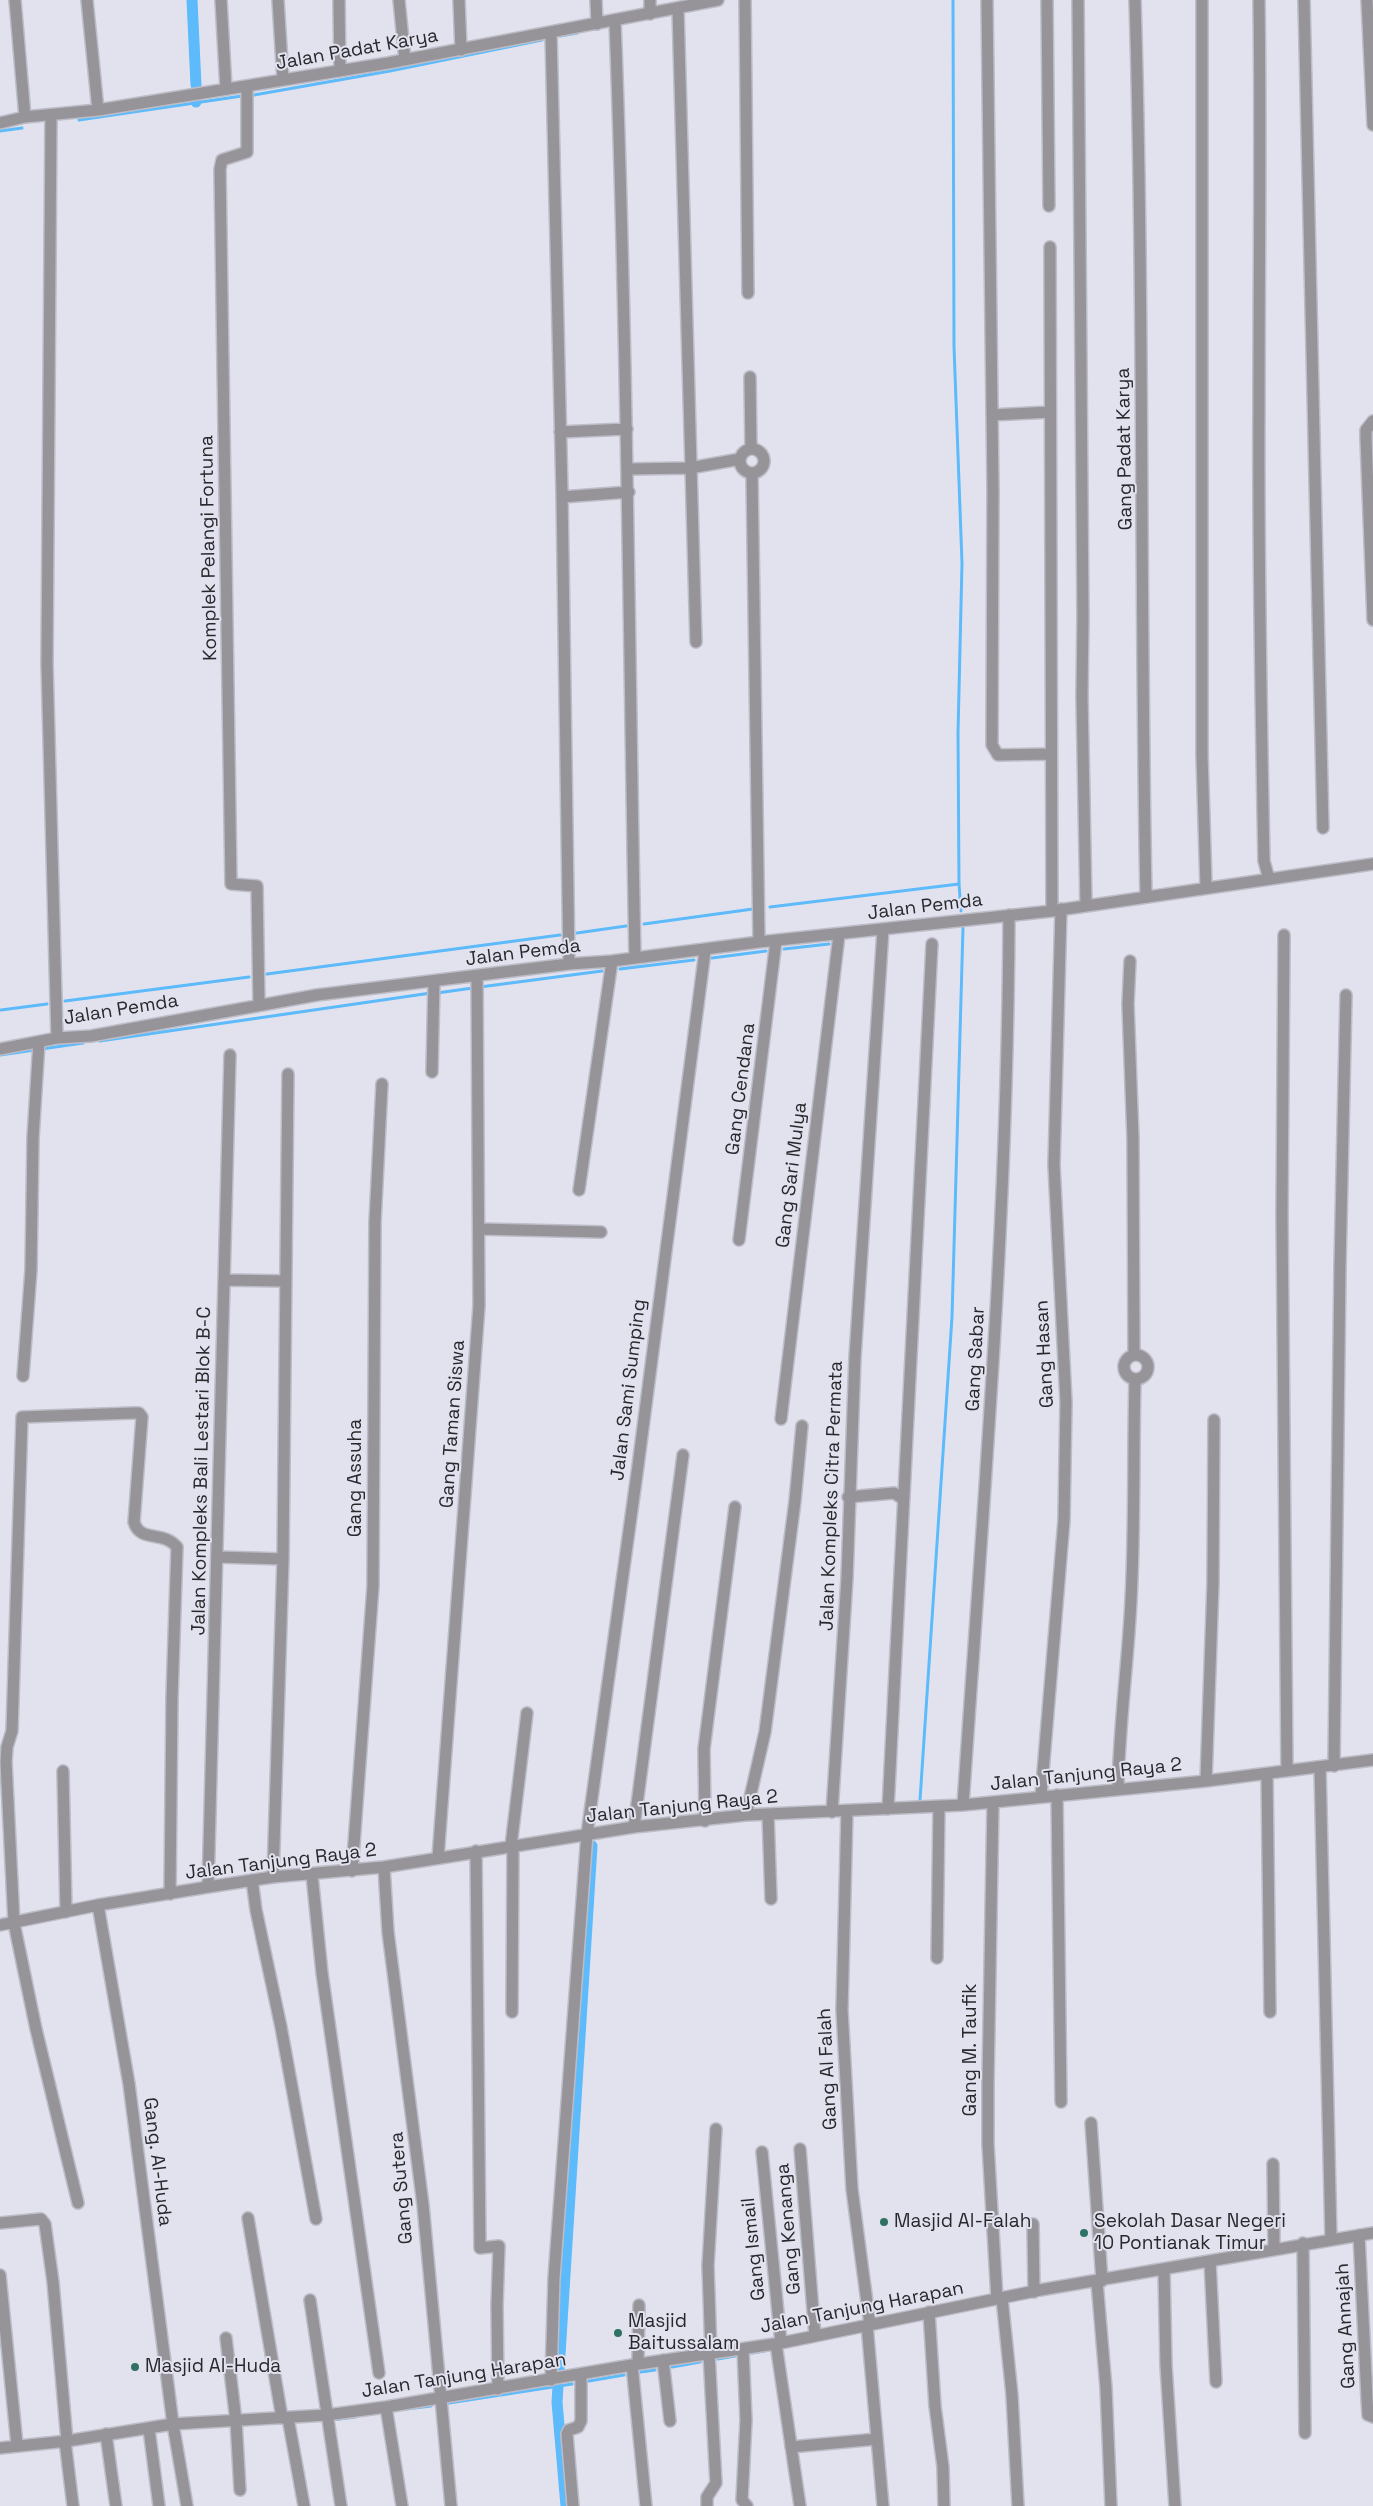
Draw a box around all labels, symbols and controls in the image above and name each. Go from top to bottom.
street label: Jalan Padat Karya [274,25,440,75]
street label: Gang Padat Karya [1112,368,1138,530]
street label: Komplek Pelangi Fortuna [196,435,222,661]
street label: Jalan Pemda [866,889,984,925]
street label: Jalan Pemda [464,935,582,971]
street label: Jalan Pemda [62,990,180,1030]
street label: Gang Cendana [722,1022,760,1156]
street label: Gang Sari Mulya [772,1101,812,1249]
street label: Jalan Sami Sumping [607,1298,651,1482]
street label: Gang Hasan [1031,1299,1059,1409]
street label: Jalan Kompleks Bali Lestari Blok B-C [188,1306,216,1636]
street label: Gang Sabar [962,1306,990,1412]
street label: Gang Taman Siswa [436,1339,470,1509]
street label: Jalan Kompleks Citra Permata [816,1361,848,1631]
street label: Gang Assuha [345,1419,367,1537]
street label: Jalan Tanjung Raya 2 [989,1754,1183,1796]
street label: Jalan Tanjung Raya 2 [585,1786,779,1828]
street label: Jalan Tanjung Raya 2 [184,1839,378,1885]
street label: Gang M. Taufik [960,1984,982,2116]
street label: Gang Al Falah [813,2007,843,2131]
street label: Gang. Al-Huda [138,2096,176,2228]
street label: Gang Sutera [386,2131,418,2245]
street label: Gang Kenanga [772,2162,806,2296]
street label: Gang Ismail [737,2196,771,2302]
place label: Masjid Al-Falah [894,2211,1031,2233]
place label: Sekolah Dasar Negeri 10 Pontianak Timur [1094,2211,1286,2255]
marker: Masjid Al-Falah [878,2216,890,2228]
marker: Sekolah Dasar Negeri 10 Pontianak Timur [1078,2227,1090,2239]
street label: Gang Annajah [1331,2263,1361,2389]
street label: Jalan Tanjung Harapan [758,2277,966,2339]
place label: Masjid Baitussalam [628,2311,739,2355]
marker: Masjid Baitussalam [612,2327,624,2339]
street label: Jalan Tanjung Harapan [360,2349,568,2403]
place label: Masjid Al-Huda [145,2356,281,2378]
marker: Masjid Al-Huda [129,2361,141,2373]

